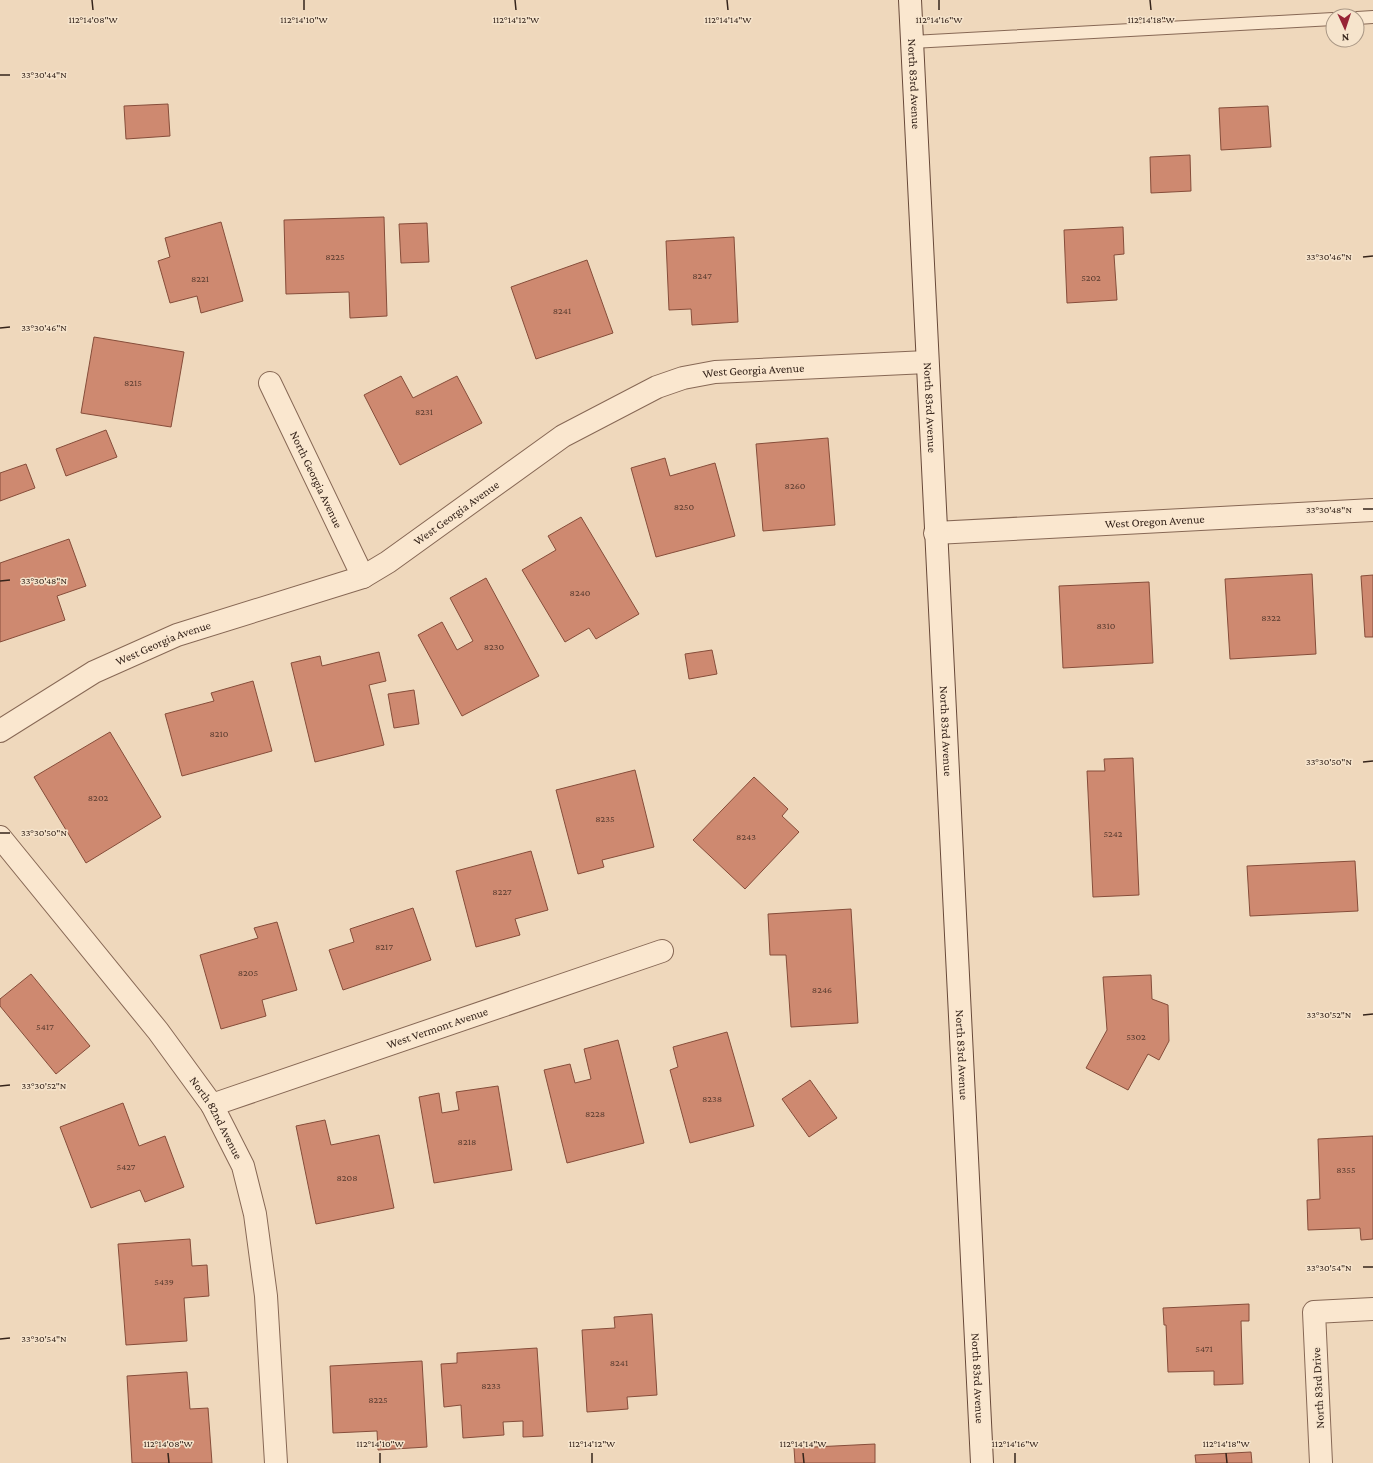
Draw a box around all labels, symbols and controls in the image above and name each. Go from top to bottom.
north arrow [1325,8,1365,48]
text: 112°14'08"W [68,14,118,25]
text: 112°14'10"W [280,14,329,25]
text: 112°14'12"W [493,14,540,25]
text: 112°14'14"W [705,14,752,25]
text: 112°14'16"W [916,14,963,25]
text: 112°14'18"W [1127,14,1175,25]
text: N [1341,32,1350,44]
street label: North 83rd Avenue [905,38,923,130]
text: 33°30'44"N [21,69,67,80]
house number: 8225 [325,251,345,262]
text: 33°30'46"N [1306,251,1352,262]
house number: 8247 [692,270,712,281]
house number: 5202 [1081,272,1101,283]
house number: 8221 [191,273,209,284]
house number: 8241 [553,305,571,316]
text: 33°30'46"N [21,322,67,333]
street label: West Georgia Avenue [701,361,805,381]
street label: North 83rd Avenue [921,362,939,453]
house number: 8215 [124,377,142,388]
house number: 8231 [415,406,433,417]
street label: North Georgia Avenue [287,429,345,530]
street label: West Georgia Avenue [411,477,502,548]
house number: 8260 [785,480,806,491]
house number: 8250 [674,501,695,512]
text: 33°30'48"N [1306,504,1352,515]
street label: West Oregon Avenue [1104,512,1205,531]
text: 33°30'48"N [21,575,67,586]
house number: 8240 [570,587,591,598]
house number: 8322 [1261,612,1281,623]
street label: West Georgia Avenue [113,618,213,669]
house number: 8310 [1097,620,1116,631]
house number: 8230 [484,641,505,652]
street label: North 83rd Avenue [937,686,955,777]
house number: 8210 [209,728,229,739]
text: 33°30'50"N [1306,756,1352,767]
house number: 8202 [88,792,108,803]
house number: 8235 [595,813,615,824]
text: 33°30'50"N [21,827,67,838]
house number: 5242 [1103,828,1123,839]
house number: 8243 [736,831,756,842]
house number: 8227 [492,886,512,897]
house number: 8217 [375,941,393,952]
house number: 8205 [238,967,259,978]
house number: 8246 [812,984,832,995]
street label: West Vermont Avenue [385,1004,490,1052]
street label: North 83rd Avenue [953,1009,971,1100]
text: 33°30'52"N [1307,1009,1352,1020]
house number: 5417 [36,1021,54,1032]
house number: 5302 [1126,1031,1146,1042]
street label: North 82nd Avenue [187,1074,245,1162]
text: 33°30'52"N [22,1080,67,1091]
house number: 8238 [702,1093,722,1104]
house number: 8228 [585,1108,605,1119]
house number: 8218 [458,1136,476,1147]
house number: 5427 [117,1161,136,1172]
house number: 8355 [1336,1164,1356,1175]
house number: 8208 [336,1172,358,1183]
text: 33°30'54"N [1306,1262,1352,1273]
house number: 5439 [154,1276,174,1287]
text: 33°30'54"N [21,1333,67,1344]
street label: North 83rd Avenue [969,1333,987,1424]
house number: 5471 [1195,1343,1213,1354]
street label: North 83rd Drive [1309,1347,1327,1429]
house number: 8241 [610,1357,628,1368]
house number: 8233 [481,1380,501,1391]
house number: 8225 [368,1394,388,1405]
text: 112°14'08"W [143,1438,193,1449]
text: 112°14'10"W [356,1438,405,1449]
text: 112°14'12"W [569,1438,616,1449]
text: 112°14'14"W [780,1438,827,1449]
text: 112°14'16"W [992,1438,1039,1449]
text: 112°14'18"W [1202,1438,1250,1449]

